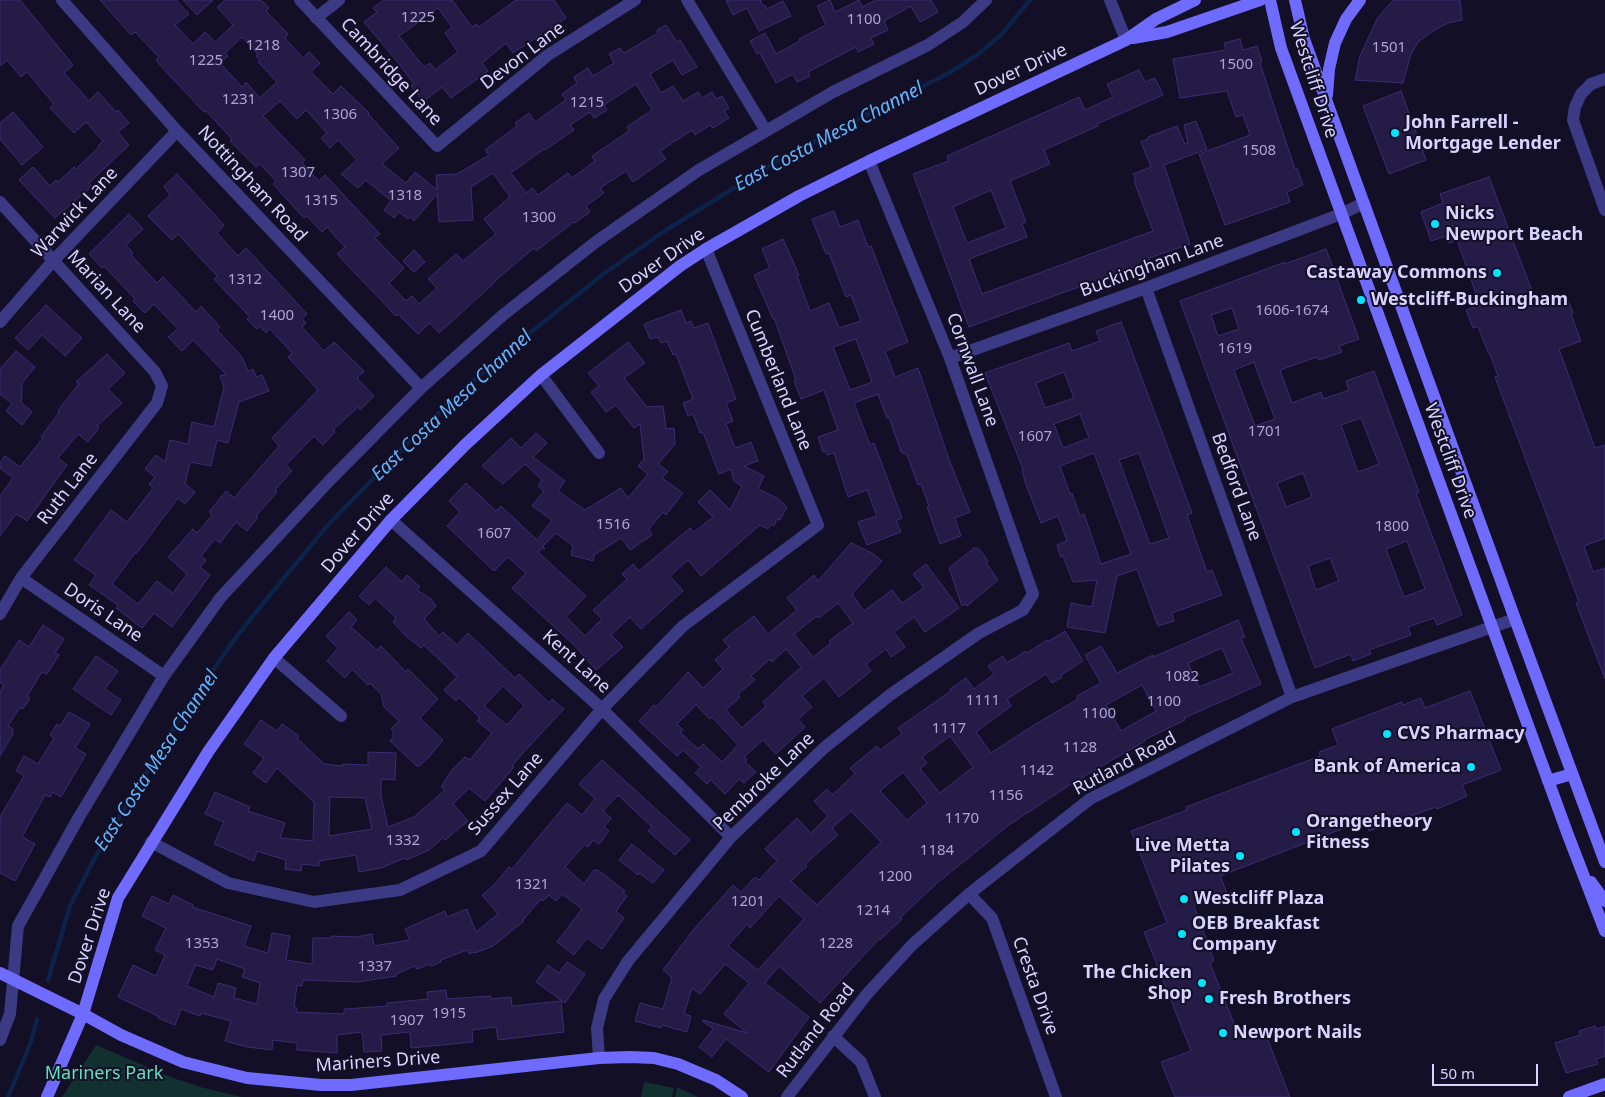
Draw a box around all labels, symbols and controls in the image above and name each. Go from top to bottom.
house number: 1225 [401,9,435,27]
house number: 1100 [847,11,881,29]
street label: Cambridge Lane [336,14,446,130]
street label: Devon Lane [477,17,569,95]
street label: Westcliff Drive [1284,19,1342,141]
house number: 1218 [246,37,280,55]
street label: Dover Drive [971,39,1071,101]
house number: 1501 [1372,39,1406,57]
house number: 1225 [189,52,223,70]
house number: 1500 [1219,56,1253,74]
water label: East Costa Mesa Channel [731,77,927,197]
house number: 1231 [222,91,256,109]
house number: 1215 [570,94,604,112]
house number: 1306 [323,106,357,124]
place label: John Farrell - Mortgage Lender [1405,112,1561,154]
street label: Nottingham Road [193,122,311,246]
marker: John Farrell - Mortgage Lender [1389,127,1401,139]
house number: 1508 [1242,142,1276,160]
street label: Warwick Lane [27,163,123,263]
house number: 1307 [281,164,315,182]
house number: 1318 [388,187,422,205]
house number: 1315 [304,192,338,210]
place label: Nicks Newport Beach [1445,203,1583,245]
house number: 1300 [522,209,556,227]
marker: Nicks Newport Beach [1429,218,1441,230]
street label: Dover Drive [615,224,709,298]
street label: Buckingham Lane [1077,230,1227,302]
street label: Marian Lane [62,246,150,338]
place label: Castaway Commons [1306,262,1487,284]
marker: Castaway Commons [1491,267,1503,279]
house number: 1312 [228,271,262,289]
place label: Westcliff-Buckingham [1371,289,1568,311]
marker: Westcliff-Buckingham [1355,294,1367,306]
house number: 1606-1674 [1255,302,1329,320]
street label: Cumberland Lane [740,306,816,454]
house number: 1400 [260,307,294,325]
street label: Cornwall Lane [941,310,1003,430]
water label: East Costa Mesa Channel [367,326,537,486]
house number: 1619 [1218,340,1252,358]
street label: Westcliff Drive [1419,400,1481,522]
house number: 1701 [1248,423,1282,441]
house number: 1607 [1018,428,1052,446]
street label: Bedford Lane [1206,430,1266,544]
street label: Ruth Lane [33,449,103,529]
street label: Dover Drive [317,488,399,578]
house number: 1516 [596,516,630,534]
house number: 1800 [1375,518,1409,536]
house number: 1607 [477,525,511,543]
street label: Doris Lane [60,579,146,647]
street label: Kent Lane [537,626,615,698]
water label: East Costa Mesa Channel [90,666,224,856]
house number: 1082 [1165,668,1199,686]
house number: 1111 [966,692,1000,710]
house number: 1100 [1147,693,1181,711]
house number: 1100 [1082,705,1116,723]
house number: 1117 [932,720,966,738]
place label: CVS Pharmacy [1397,723,1524,745]
street label: Pembroke Lane [709,728,819,836]
street label: Rutland Road [1070,728,1180,800]
marker: CVS Pharmacy [1381,728,1393,740]
house number: 1128 [1063,739,1097,757]
street label: Sussex Lane [464,748,548,840]
place label: Bank of America [1314,756,1461,778]
marker: Bank of America [1465,761,1477,773]
house number: 1142 [1020,762,1054,780]
house number: 1156 [989,787,1023,805]
house number: 1170 [945,810,979,828]
place label: Orangetheory Fitness [1306,811,1432,854]
marker: Orangetheory Fitness [1290,826,1302,838]
house number: 1332 [386,832,420,850]
place label: Live Metta Pilates [1135,835,1230,878]
house number: 1184 [920,842,954,860]
marker: Live Metta Pilates [1234,850,1246,862]
house number: 1200 [878,868,912,886]
house number: 1321 [515,876,549,894]
street label: Dover Drive [64,885,116,987]
place label: Westcliff Plaza [1194,888,1324,910]
house number: 1201 [731,893,765,911]
marker: Westcliff Plaza [1178,893,1190,905]
house number: 1214 [856,902,890,920]
place label: OEB Breakfast Company [1192,913,1320,956]
marker: OEB Breakfast Company [1176,928,1188,940]
street label: Cresta Drive [1007,934,1063,1038]
house number: 1353 [185,935,219,953]
house number: 1228 [819,935,853,953]
house number: 1337 [358,958,392,976]
place label: The Chicken Shop [1083,962,1192,1004]
marker: The Chicken Shop [1196,977,1208,989]
street label: Rutland Road [772,980,860,1082]
place label: Fresh Brothers [1219,988,1351,1010]
marker: Fresh Brothers [1203,993,1215,1005]
house number: 1915 [432,1005,466,1023]
house number: 1907 [390,1012,424,1030]
place label: Newport Nails [1233,1022,1362,1044]
marker: Newport Nails [1217,1027,1229,1039]
street label: Mariners Drive [315,1047,441,1077]
scale bar [1435,1054,1541,1086]
park label: Mariners Park [45,1063,163,1085]
text: 50 m [1440,1063,1475,1083]

